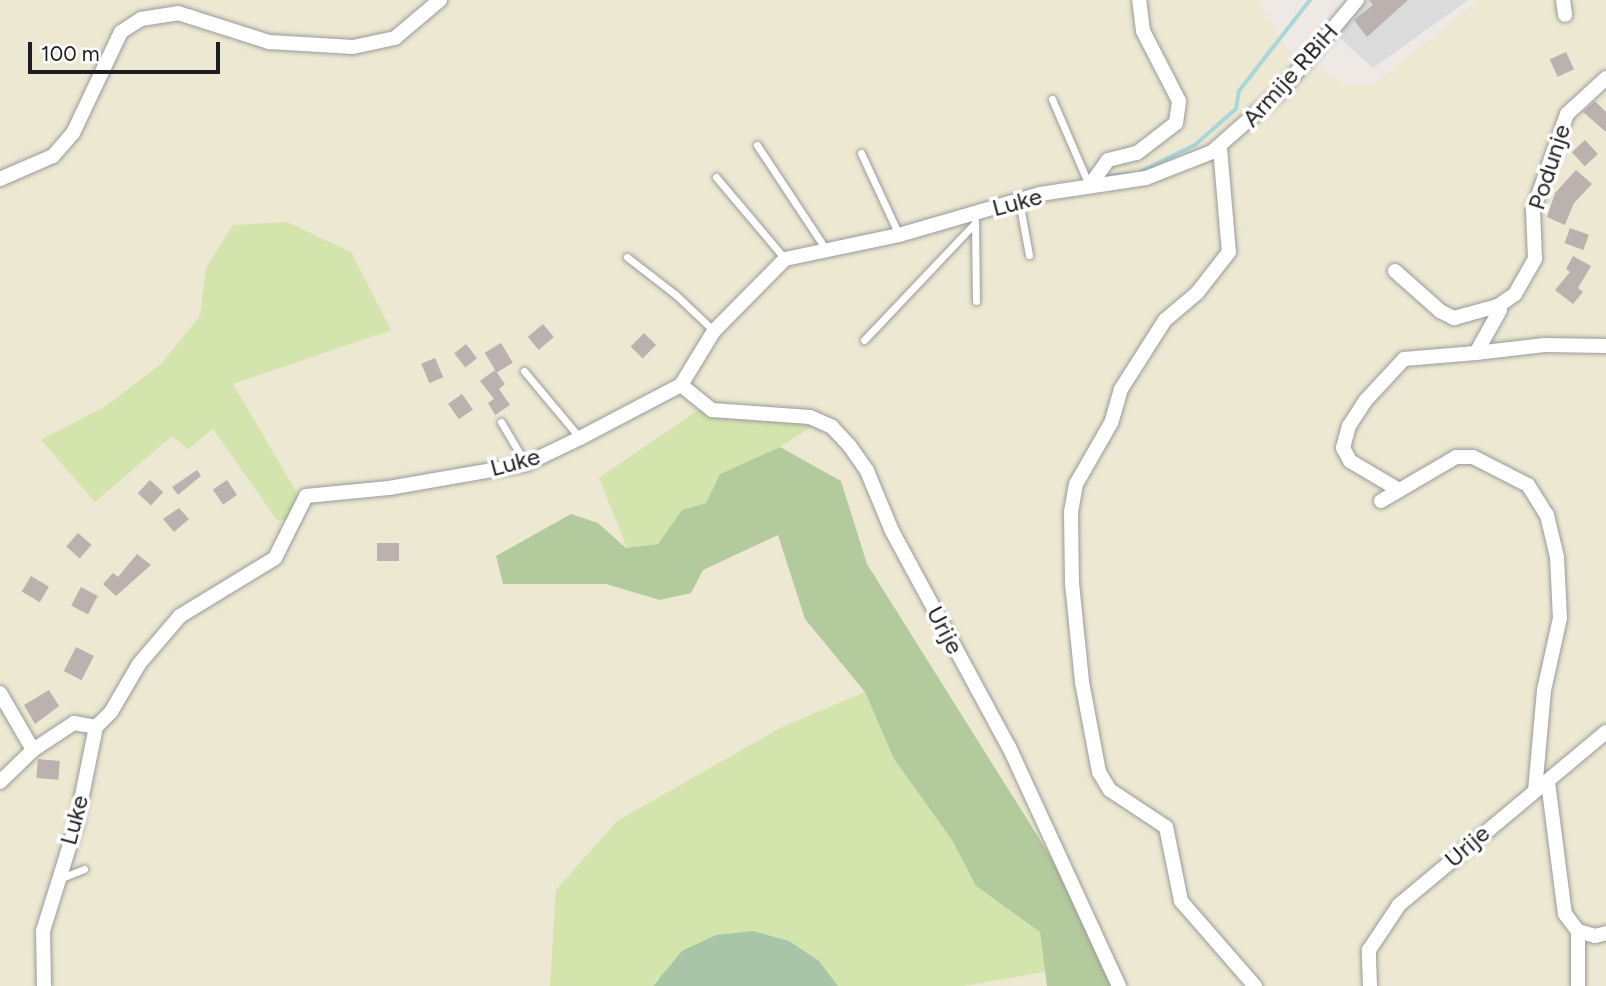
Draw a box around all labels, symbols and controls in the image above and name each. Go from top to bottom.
street label: Armije RBiH [1236,17,1344,133]
scale bar [32,28,224,72]
text: 100 m [41,41,100,66]
street label: Podunje [1522,121,1576,213]
street label: Luke [989,182,1045,222]
street label: Luke [487,442,543,482]
street label: Urije [920,601,970,659]
street label: Luke [54,792,94,848]
street label: Urije [1439,819,1495,873]

